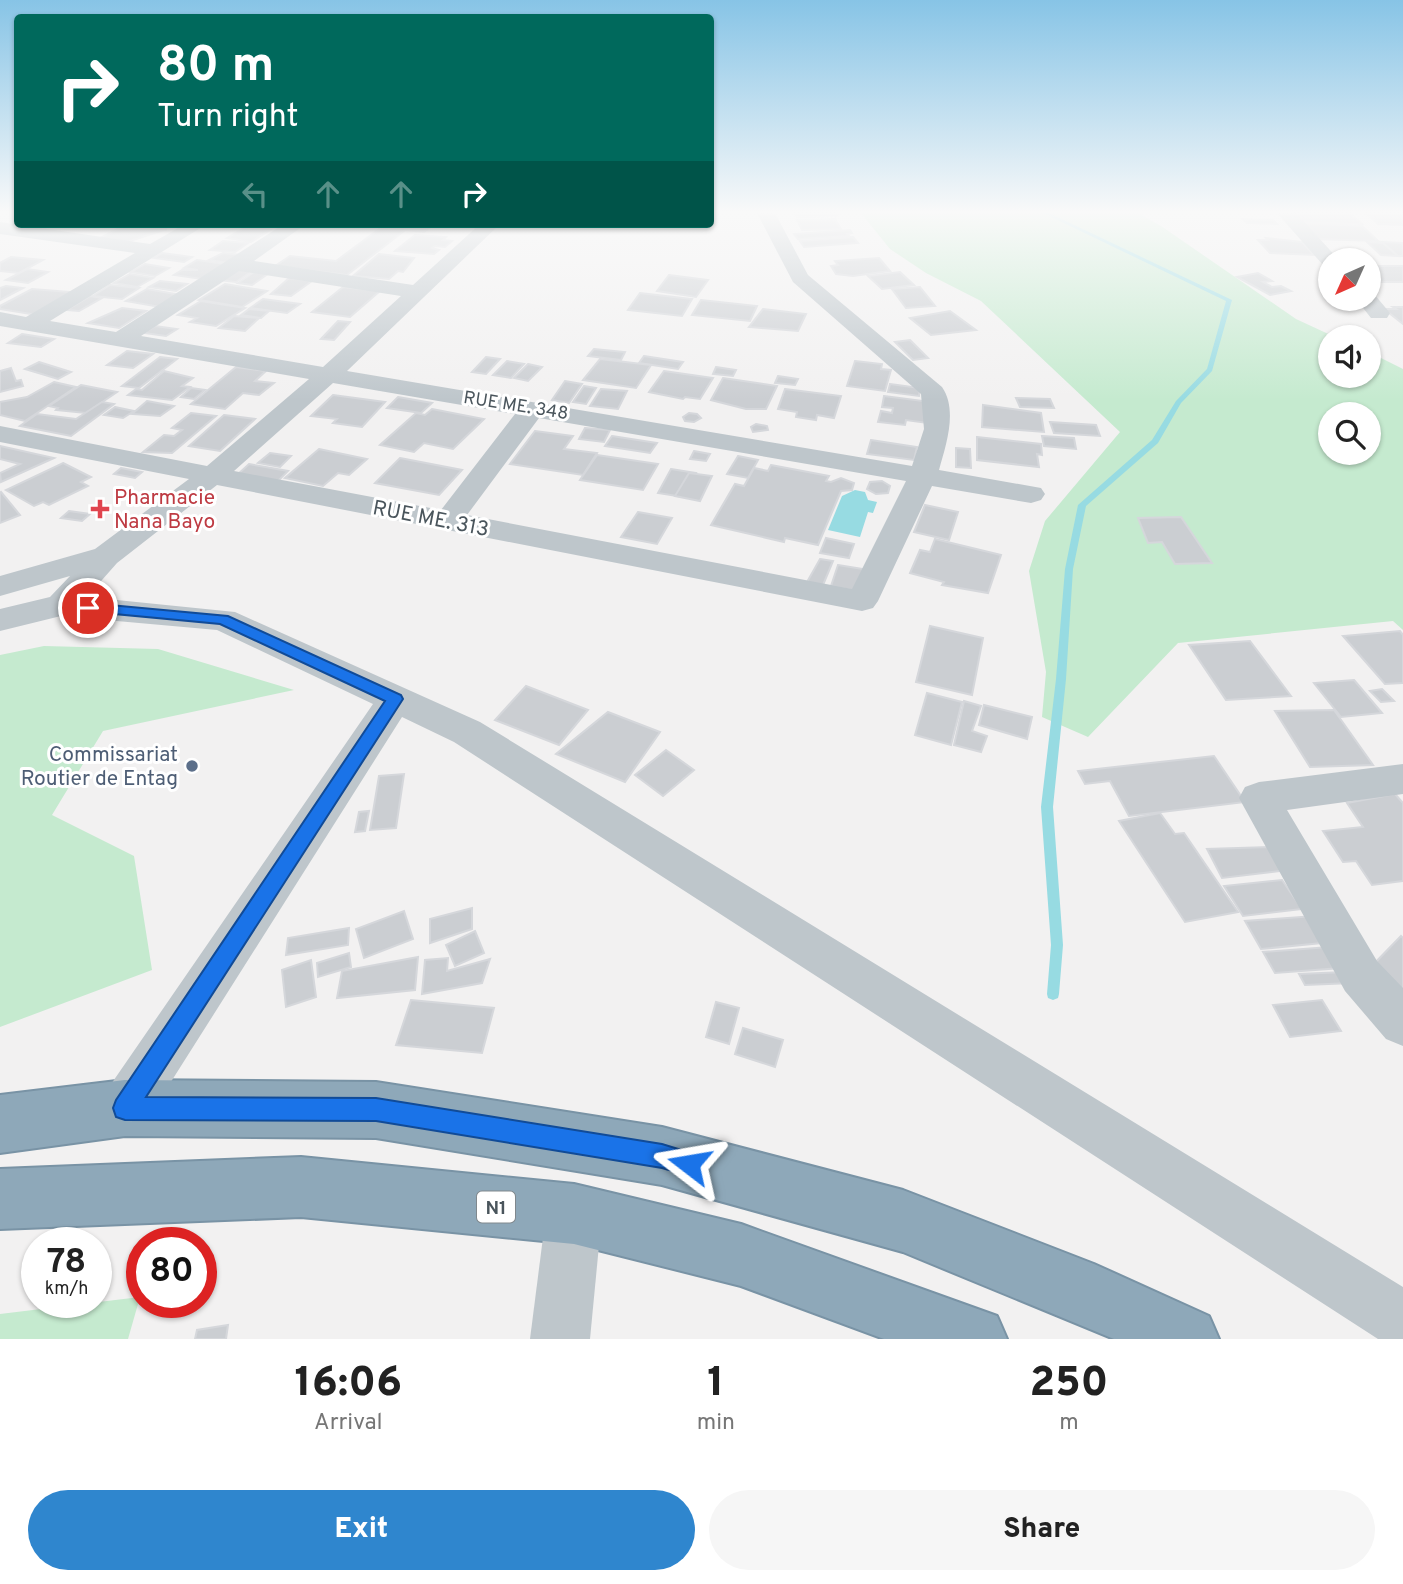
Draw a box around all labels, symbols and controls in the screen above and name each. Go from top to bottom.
text: 80 m [157,37,274,99]
icon: right [42,42,133,133]
text: Turn right [157,98,299,138]
icon: left [236,175,274,213]
icon: ahead [309,175,347,213]
icon: ahead [382,175,420,213]
icon: right [455,175,493,213]
north arrow [1318,248,1381,312]
map controls [1318,248,1381,465]
button: sound [1318,325,1381,388]
street label: RUE ME. 348 [462,387,570,426]
button: search [1318,402,1381,465]
place label: Pharmacie Nana Bayo [114,485,215,536]
street label: RUE ME. 313 [370,495,491,544]
marker: Pharmacie Nana Bayo [92,501,108,517]
pin [58,578,118,638]
icon: arrive [69,589,107,627]
place label: Commissariat Routier de Entag [21,742,178,793]
marker: Commissariat Routier de Entag [184,758,200,774]
position arrow [652,1127,726,1201]
road number: N1 [477,1191,515,1222]
speed limit sign: 80 [126,1227,217,1318]
text: 78 [47,1241,86,1285]
text: km/h [45,1278,88,1301]
text: 16:06 [295,1358,402,1411]
text: 1 [707,1358,724,1411]
text: 250 [1029,1358,1108,1411]
text: Arrival [314,1409,383,1438]
text: min [697,1409,735,1438]
text: m [1059,1409,1079,1438]
button: Exit [28,1490,695,1570]
button: Share [709,1490,1375,1570]

